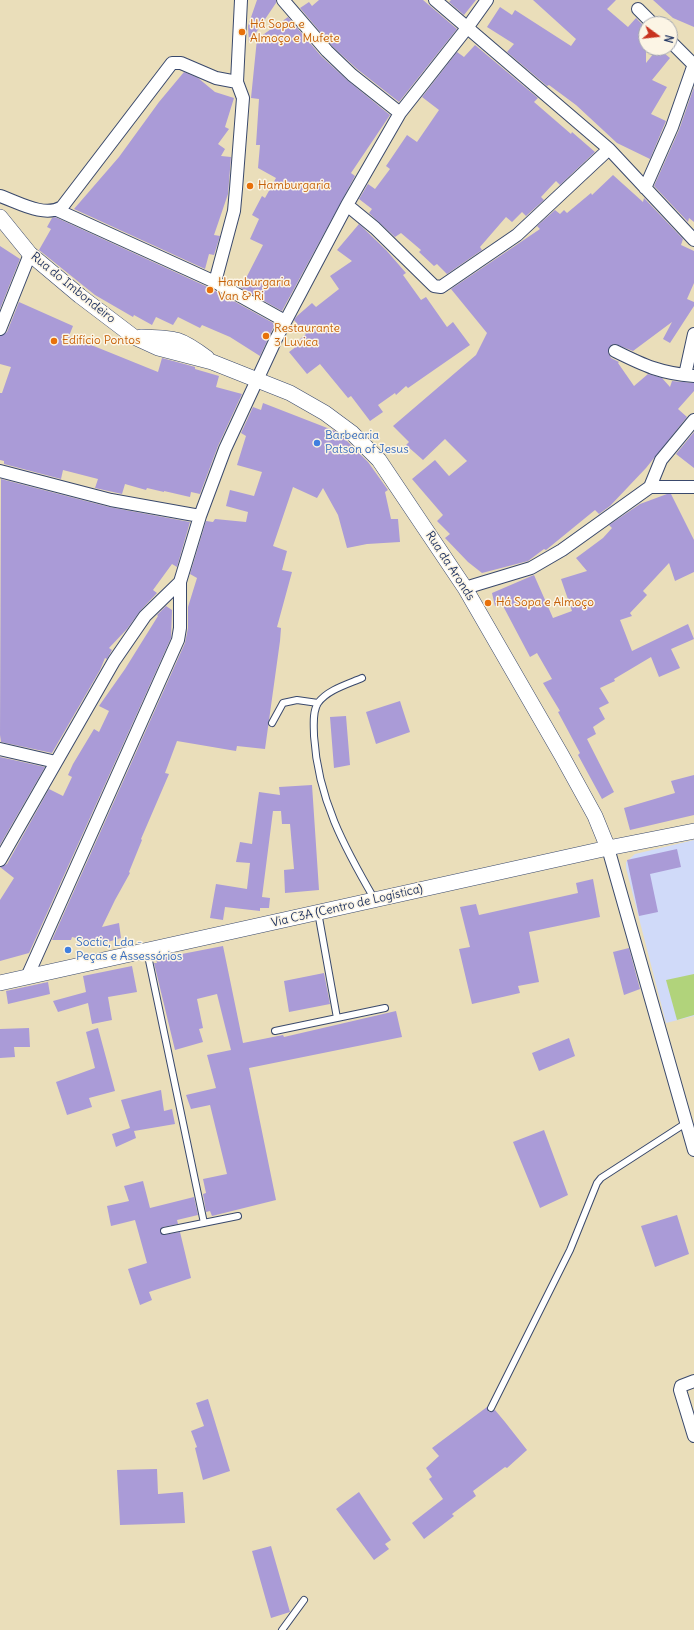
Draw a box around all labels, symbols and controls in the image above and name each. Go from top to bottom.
north arrow [638,16,678,56]
place label: Há Sopa e Almoço e Mufete [250,18,340,46]
marker: Há Sopa e Almoço e Mufete [237,27,247,37]
text: N [661,33,676,44]
place label: Hamburgaria [258,179,330,193]
marker: Hamburgaria [245,181,255,191]
street label: Rua do Imbondeiro [28,250,118,326]
place label: Hamburgaria Van & Ri [218,276,290,304]
marker: Hamburgaria Van & Ri [205,285,215,295]
place label: Restaurante 3 Luvica [274,322,340,350]
marker: Restaurante 3 Luvica [261,331,271,341]
place label: Edifício Pontos [62,334,140,348]
marker: Edifício Pontos [49,336,59,346]
place label: Barbearia Patson of Jesus [325,429,409,457]
marker: Barbearia Patson of Jesus [312,438,322,448]
street label: Rua da Aronds [422,529,478,603]
place label: Há Sopa e Almoço [496,596,594,610]
marker: Há Sopa e Almoço [483,598,493,608]
street label: Via C3A (Centro de Logística) [270,882,424,930]
place label: Soctic, Lda - Peças e Assessórios [76,936,182,964]
marker: Soctic, Lda - Peças e Assessórios [63,945,73,955]

